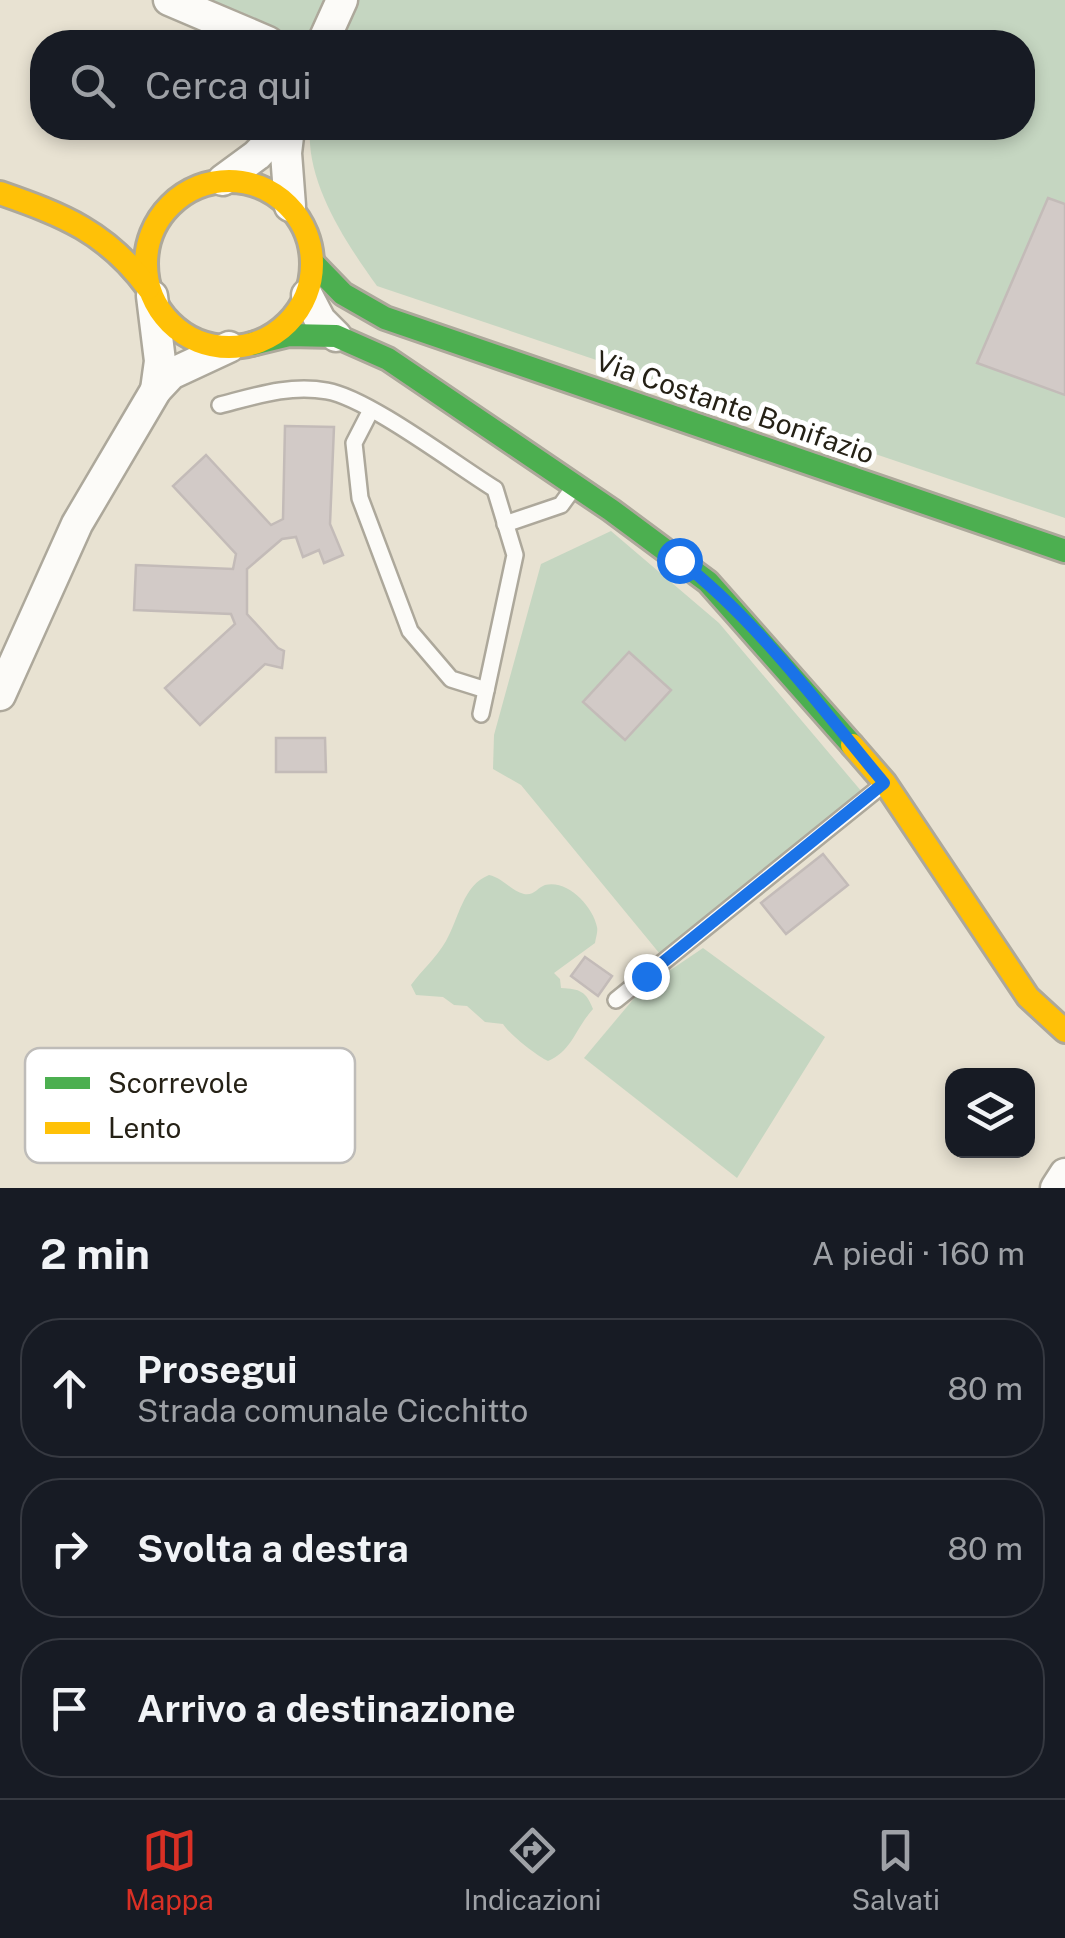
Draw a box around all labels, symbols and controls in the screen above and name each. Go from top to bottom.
search box [30,30,1035,140]
icon: search [65,58,120,113]
text: Cerca qui [145,63,312,108]
street label: Via Costante Bonifazio [592,343,879,470]
route start [657,538,703,584]
route end [624,954,670,1000]
legend [25,1048,355,1163]
text: Scorrevole [108,1066,248,1099]
map controls [945,1068,1035,1158]
button: layers [945,1068,1035,1158]
text: Lento [108,1111,181,1144]
text: 2 min [40,1229,150,1278]
text: A piedi · 160 m [812,1235,1025,1272]
text: Prosegui [137,1347,297,1392]
icon: ahead [42,1361,97,1416]
text: 80 m [947,1370,1023,1407]
text: Strada comunale Cicchitto [137,1392,528,1429]
icon: right [42,1521,97,1576]
text: Svolta a destra [137,1526,409,1571]
text: 80 m [947,1530,1023,1567]
icon: arrive [42,1681,97,1736]
text: Arrivo a destinazione [137,1686,516,1731]
tab: Mappa [125,1823,214,1916]
tab: Indicazioni [464,1823,601,1916]
tab: Salvati [851,1823,940,1916]

